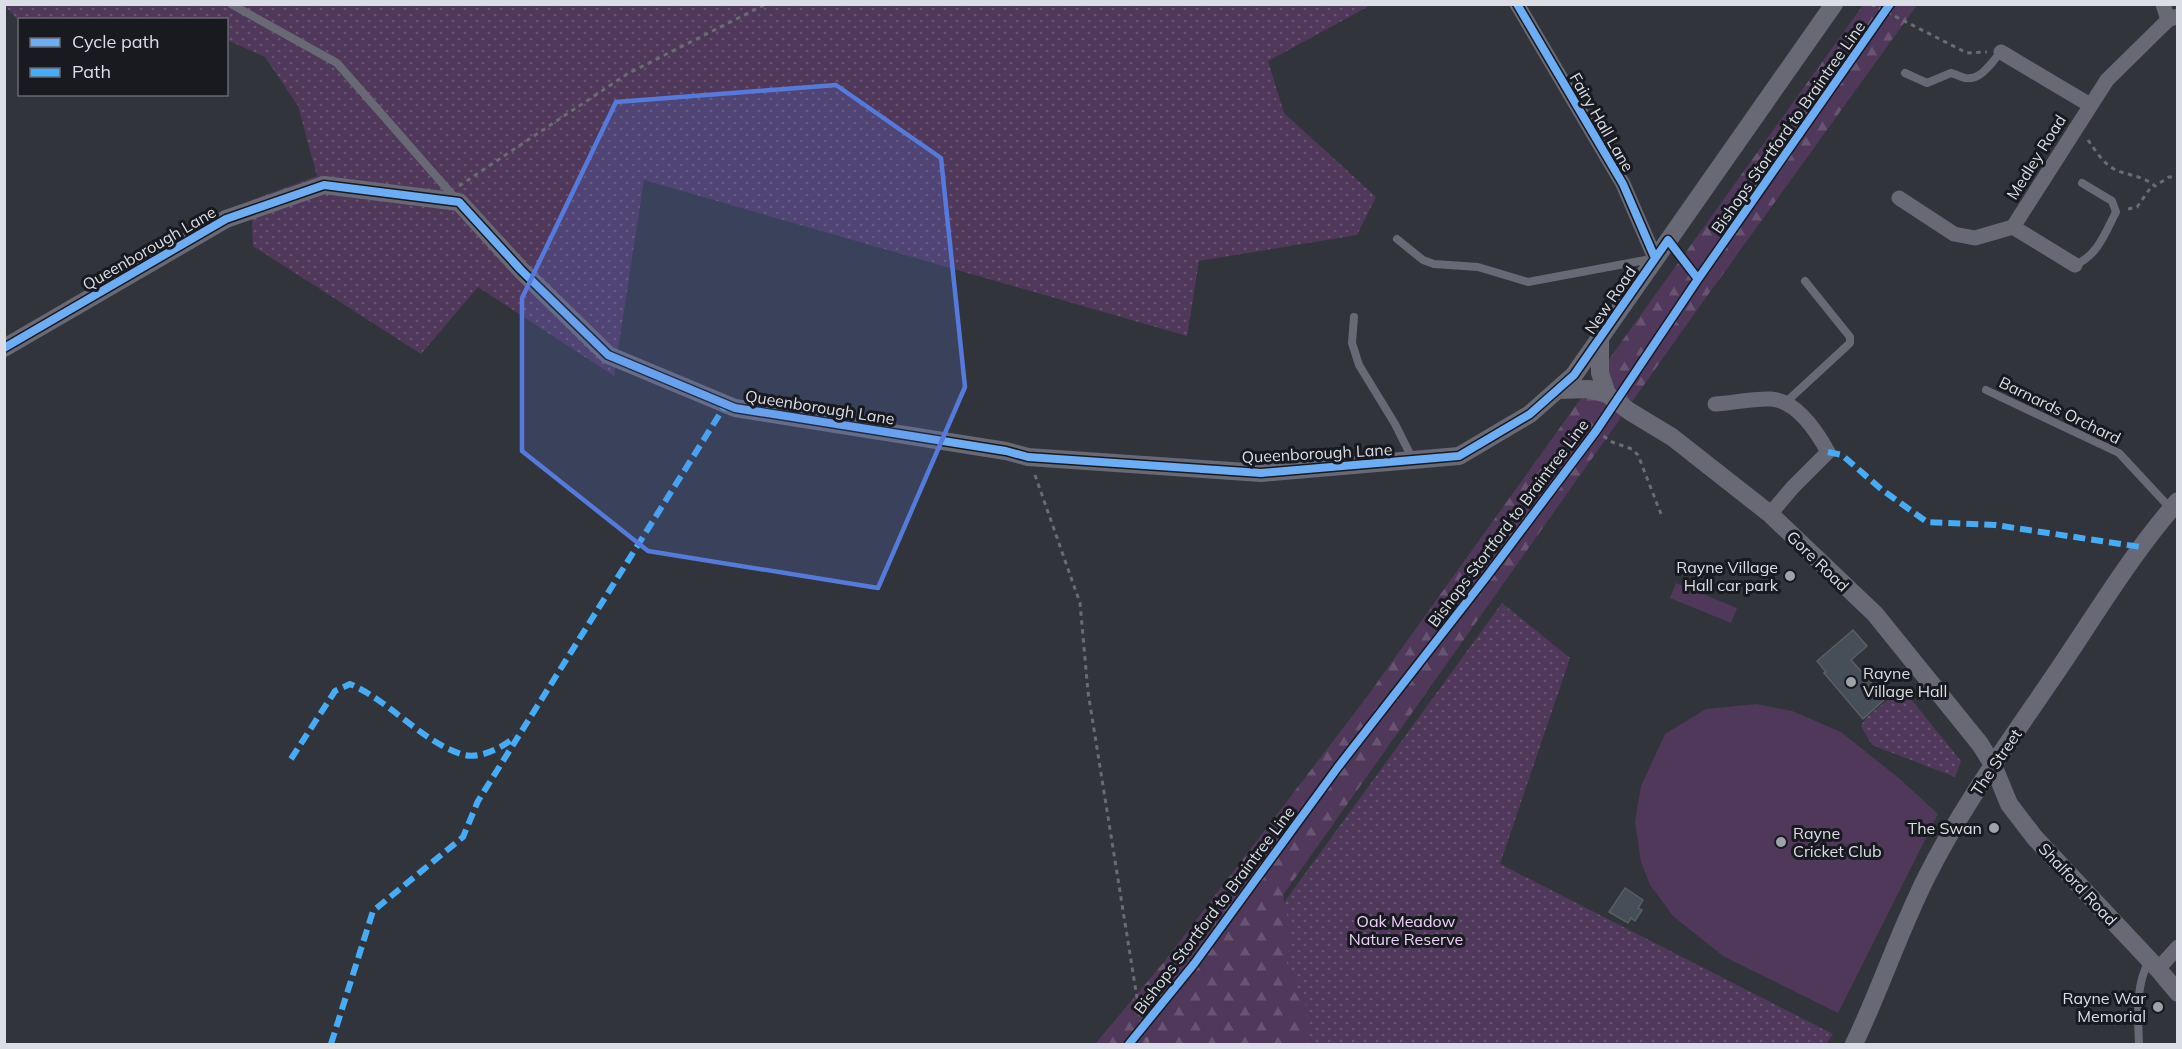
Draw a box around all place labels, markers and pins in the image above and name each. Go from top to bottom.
place label: Rayne Village Hall car park [1676,557,1779,595]
marker: Rayne Village Hall car park [1783,569,1797,583]
place label: Rayne Village Hall [1863,663,1947,701]
marker: Rayne Village Hall [1844,675,1858,689]
place label: The Swan [1907,818,1982,838]
marker: The Swan [1987,821,2001,835]
place label: Rayne Cricket Club [1793,823,1882,861]
marker: Rayne Cricket Club [1774,835,1788,849]
place label: Rayne War Memorial [2062,988,2146,1026]
marker: Rayne War Memorial [2151,1000,2165,1014]

